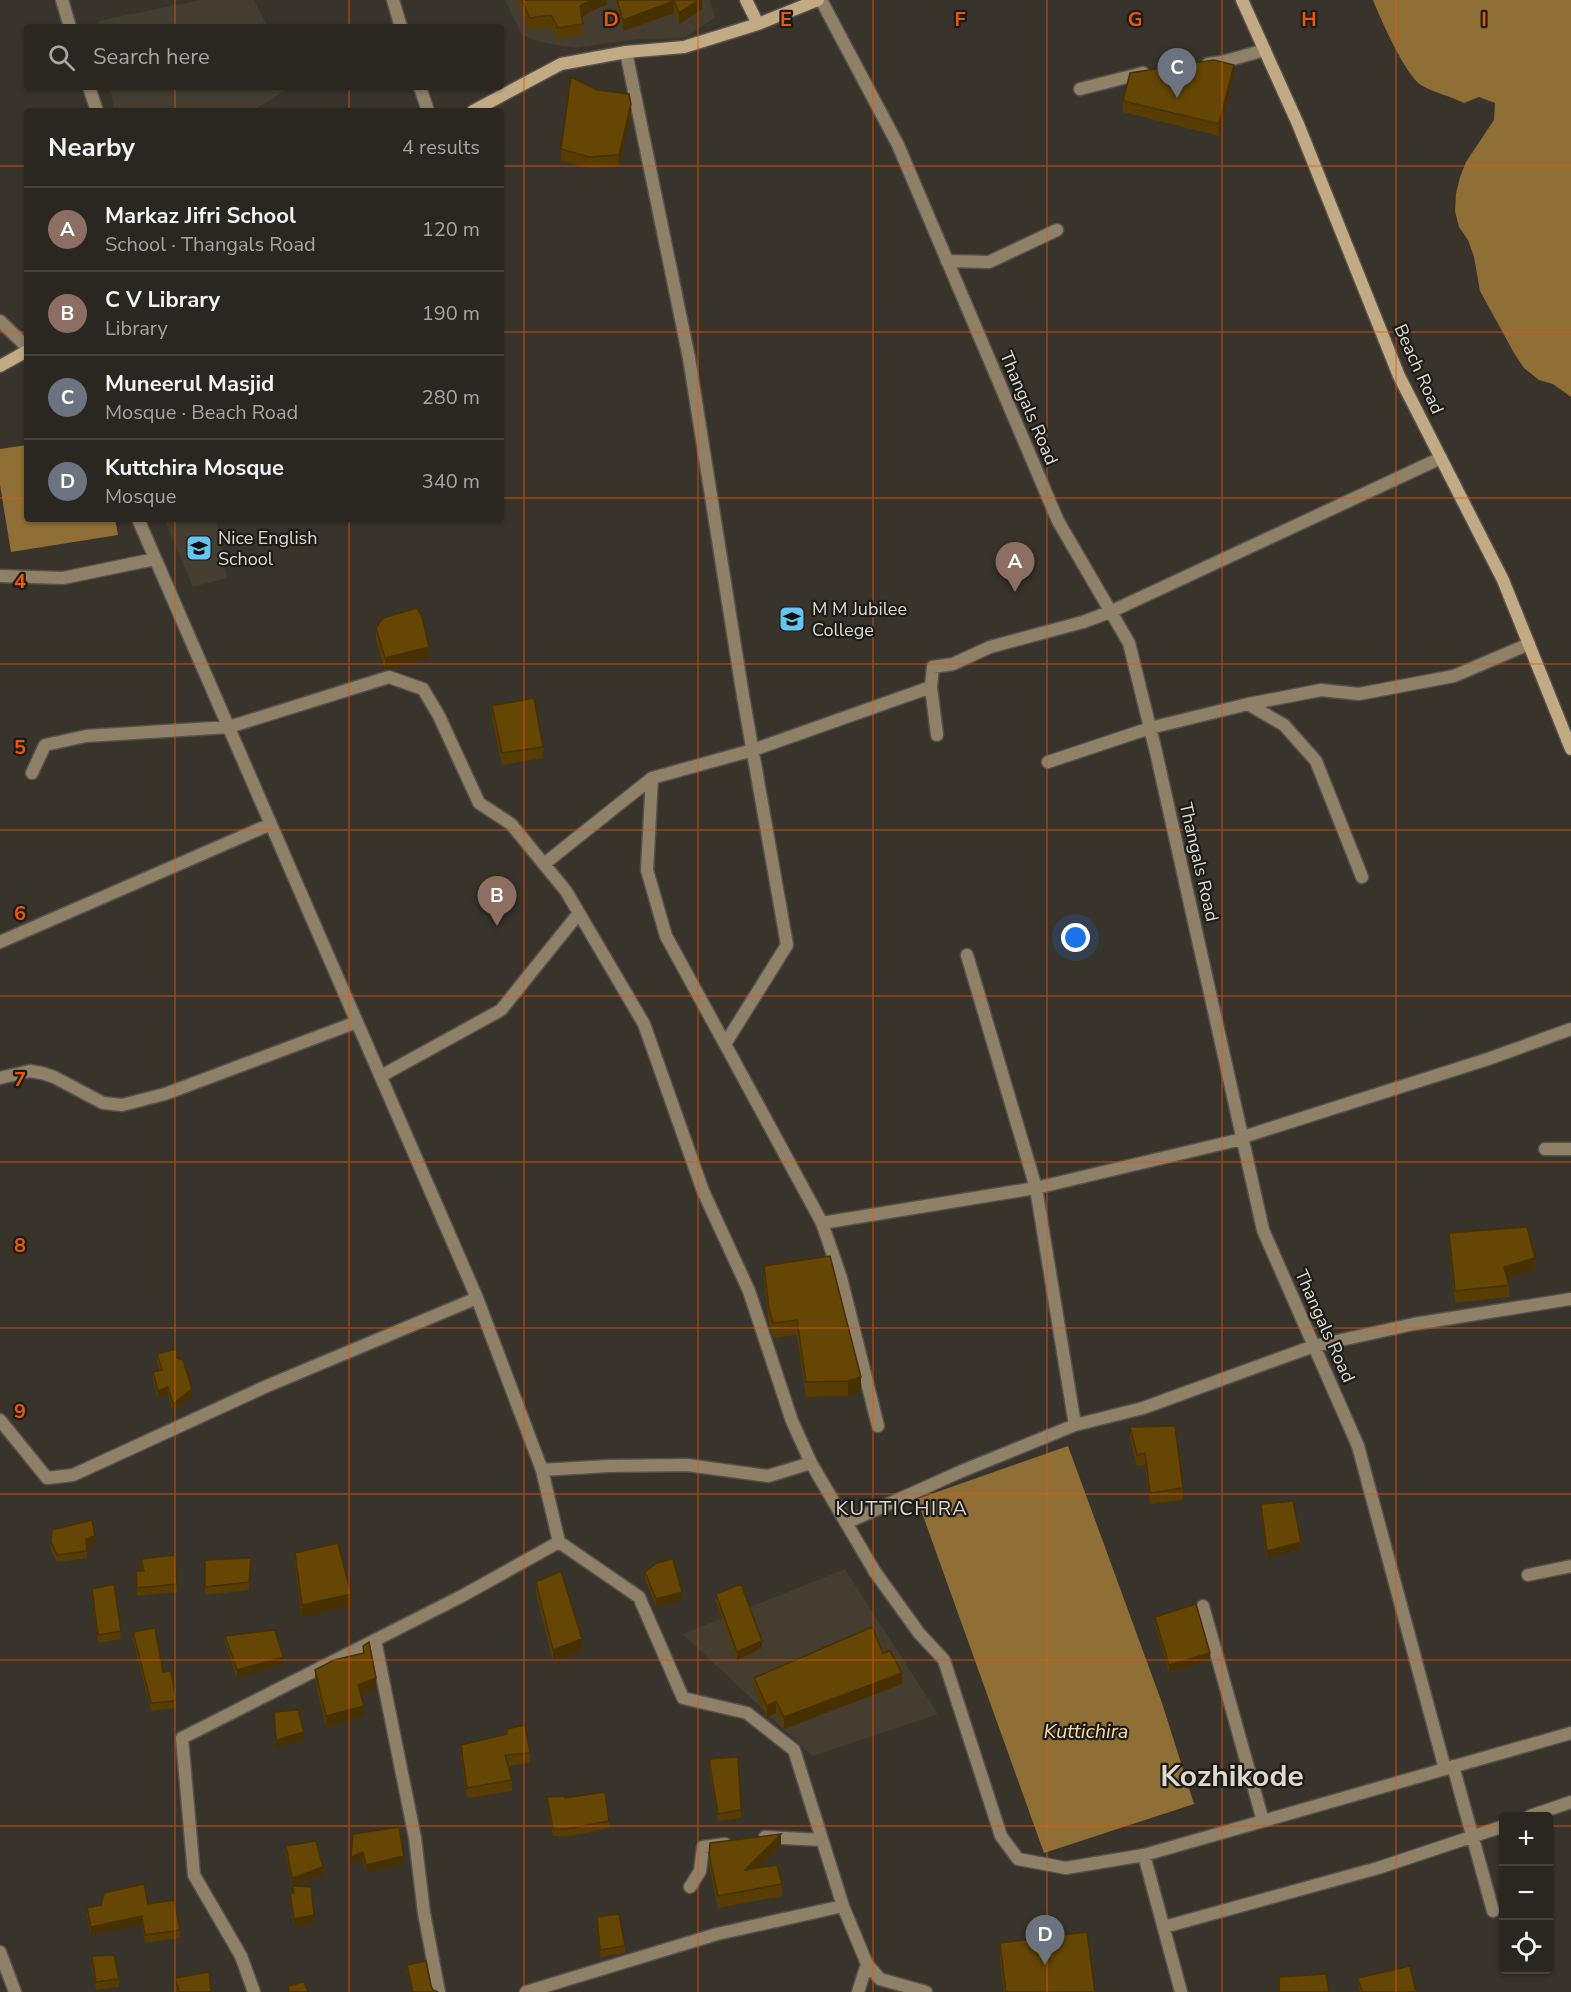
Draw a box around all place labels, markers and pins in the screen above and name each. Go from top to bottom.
pin: C [1158,48,1196,98]
place label: Nice English School [218,526,318,571]
school or university icon: Nice English School [184,533,214,563]
pin: A [996,542,1034,592]
place label: M M Jubilee College [812,597,907,642]
school or university icon: M M Jubilee College [777,604,807,634]
pin: B [478,876,516,926]
pin: D [1026,1916,1064,1965]

